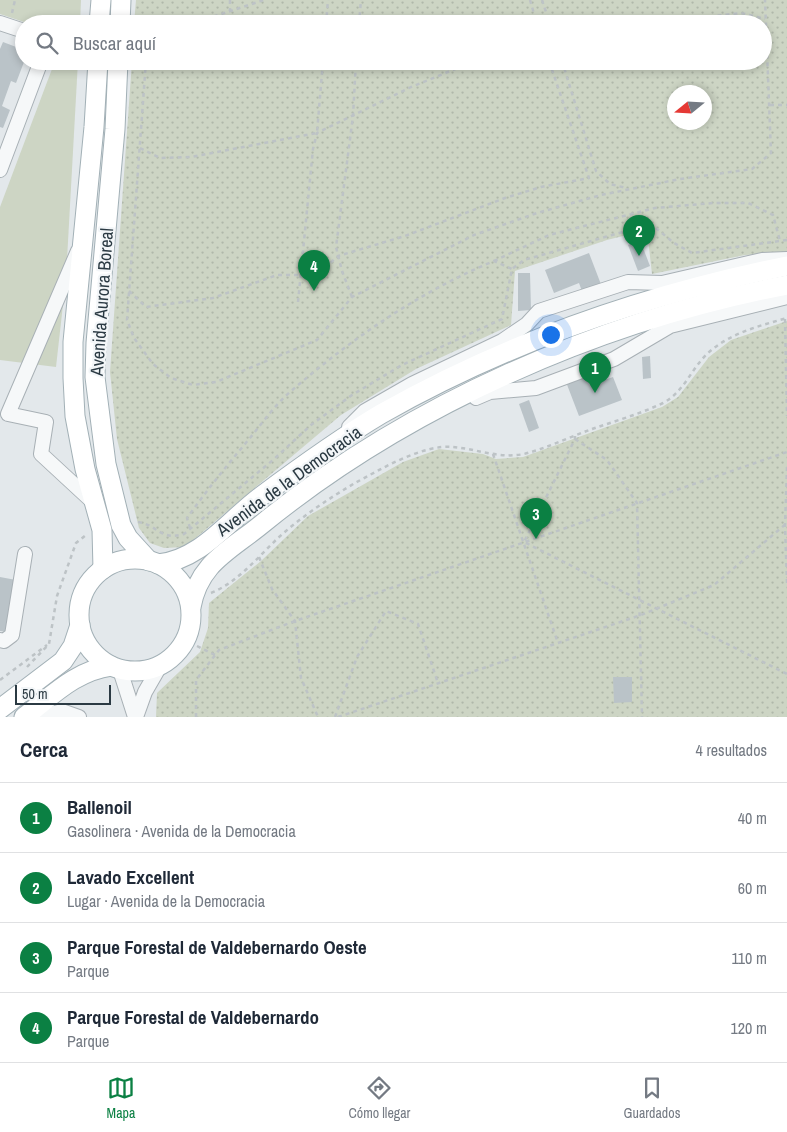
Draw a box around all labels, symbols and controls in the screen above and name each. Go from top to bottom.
search box [15,15,772,70]
icon: search [33,29,61,57]
text: Buscar aquí [73,30,156,56]
north arrow [667,85,712,130]
pin: 2 [623,215,655,256]
street label: Avenida Aurora Boreal [84,227,119,378]
pin: 4 [298,250,330,291]
your location [538,322,564,348]
pin: 1 [579,352,611,393]
street label: Avenida de la Democracia [210,419,366,542]
pin: 3 [520,498,552,539]
scale bar [15,682,111,705]
text: 50 m [22,685,48,703]
text: Cerca [20,735,68,764]
text: 4 resultados [696,739,767,761]
text: Ballenoil [67,794,132,820]
text: 1 [32,807,40,829]
text: 40 m [738,807,767,829]
text: Gasolinera · Avenida de la Democracia [67,820,296,842]
text: Lavado Excellent [67,864,194,890]
text: 2 [32,877,40,899]
text: 60 m [738,877,767,899]
text: Lugar · Avenida de la Democracia [67,890,265,912]
text: Parque Forestal de Valdebernardo Oeste [67,934,367,960]
text: 3 [32,947,40,969]
text: 110 m [731,947,767,969]
text: Parque [67,960,109,982]
text: Parque Forestal de Valdebernardo [67,1004,319,1030]
text: 4 [32,1017,40,1039]
text: 120 m [731,1017,767,1039]
text: Parque [67,1030,109,1052]
tab: Mapa [107,1074,135,1122]
tab: Cómo llegar [349,1074,410,1122]
tab: Guardados [624,1074,680,1122]

